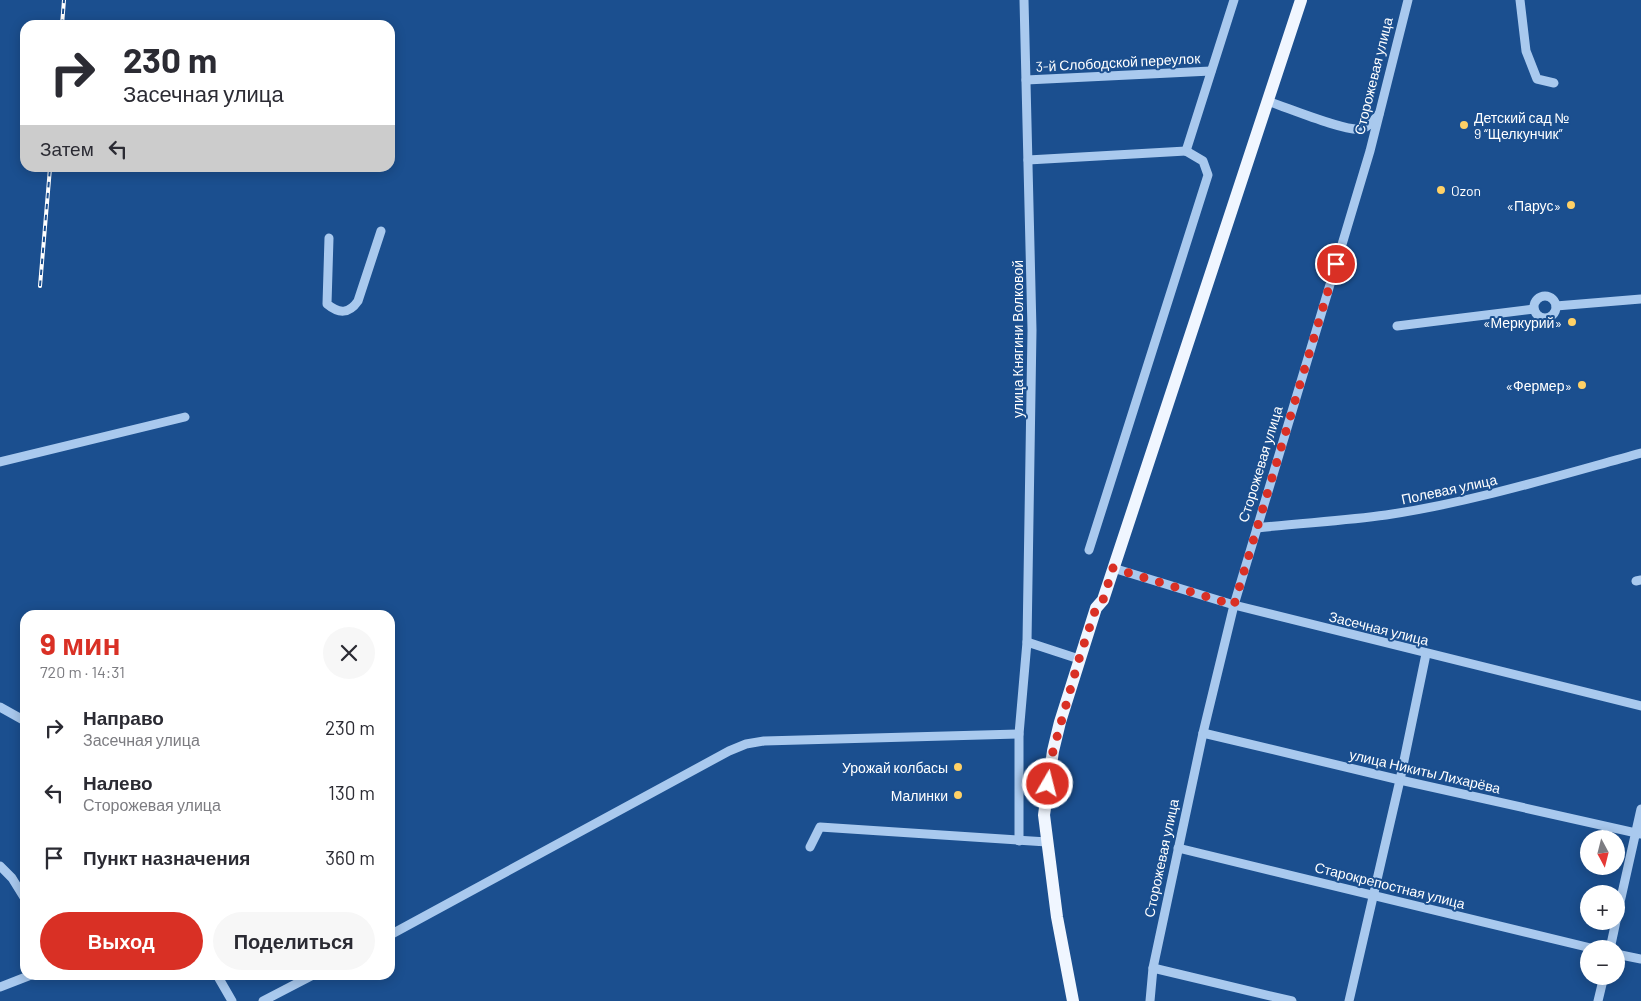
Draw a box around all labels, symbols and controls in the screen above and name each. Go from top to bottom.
street label: Сторожевая улица [1350,15,1396,137]
text: 230 m [123,38,217,80]
icon: right [40,40,105,105]
street label: 3-й Слободской переулок [1035,49,1202,75]
text: Засечная улица [123,80,284,106]
place label: Детский сад № 9 “Щелкунчик” [1474,109,1569,142]
marker: Детский сад № 9 “Щелкунчик” [1458,119,1470,131]
icon: left [104,135,132,163]
text: Затем [40,137,94,160]
place label: Ozon [1451,182,1481,199]
marker: Ozon [1435,184,1447,196]
place label: «Парус» [1507,197,1561,214]
marker: «Парус» [1565,199,1577,211]
pin [1315,243,1357,285]
icon: arrive [1322,250,1350,278]
street label: улица Княгини Волковой [1009,260,1026,418]
place label: «Меркурий» [1483,314,1562,331]
marker: «Меркурий» [1566,316,1578,328]
place label: «Фермер» [1505,377,1572,394]
marker: «Фермер» [1576,379,1588,391]
street label: Сторожевая улица [1234,404,1286,524]
street label: Полевая улица [1400,471,1499,507]
street label: Засечная улица [1327,607,1431,649]
text: 9 мин [40,625,121,661]
button: close [323,627,375,679]
text: 720 m · 14:31 [40,662,125,681]
text: Направо [83,706,164,729]
icon: right [40,714,68,742]
text: 230 m [325,716,375,739]
text: Засечная улица [83,730,200,749]
street label: улица Никиты Лихарёва [1348,745,1502,797]
position arrow [1021,757,1073,809]
place label: Урожай колбасы [842,759,948,776]
marker: Урожай колбасы [952,761,964,773]
text: Налево [83,771,153,794]
icon: left [40,779,68,807]
text: 130 m [328,781,375,804]
place label: Малинки [891,787,948,804]
marker: Малинки [952,789,964,801]
text: Сторожевая улица [83,795,221,814]
street label: Сторожевая улица [1140,797,1182,919]
north arrow [1580,830,1625,875]
map controls [1580,830,1625,985]
icon: arrive [40,844,68,872]
text: Пункт назначения [83,846,250,869]
text: 360 m [325,846,375,869]
street label: Старокрепостная улица [1313,858,1467,912]
button: + [1580,885,1625,930]
button: Выход [40,912,203,970]
button: Поделиться [213,912,375,970]
button: − [1580,940,1625,985]

